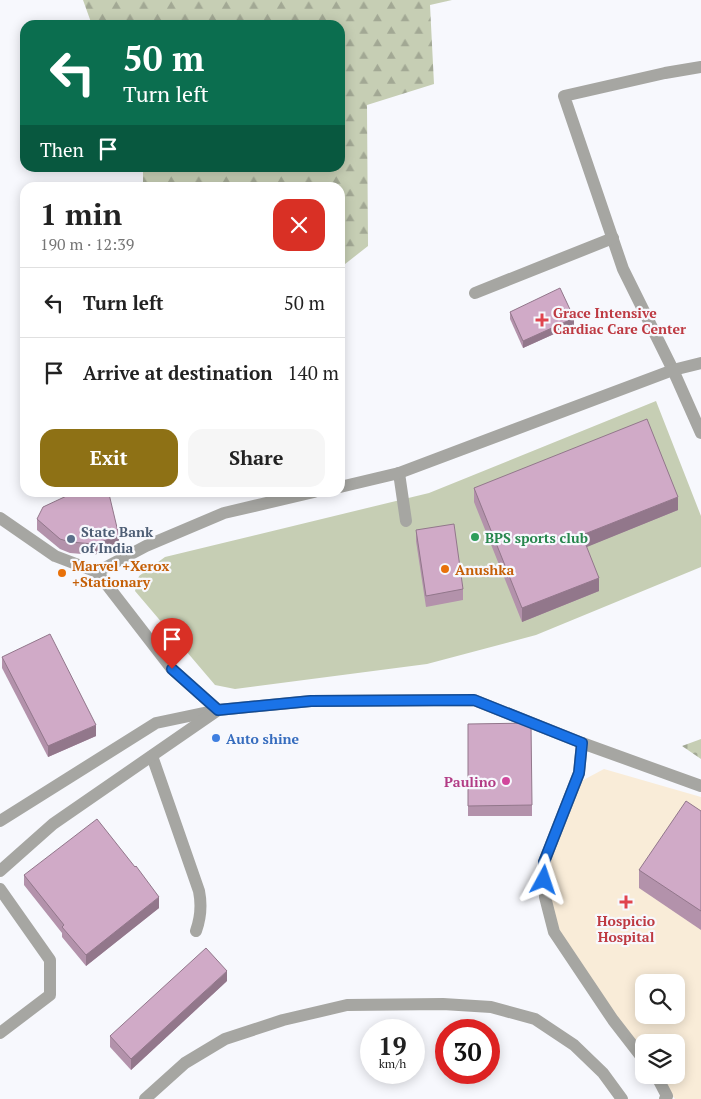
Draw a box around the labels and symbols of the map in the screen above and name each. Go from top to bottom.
place label: Grace Intensive Cardiac Care Center [553,303,686,338]
marker: Grace Intensive Cardiac Care Center [535,313,549,327]
place label: State Bank of India [81,522,154,557]
place label: BPS sports club [485,528,588,547]
marker: BPS sports club [469,531,481,543]
marker: State Bank of India [65,533,77,545]
place label: Marvel +Xerox +Stationary [72,556,169,591]
place label: Anushka [455,560,514,579]
marker: Anushka [439,563,451,575]
marker: Marvel +Xerox +Stationary [56,567,68,579]
pin [151,618,193,669]
place label: Auto shine [226,729,300,748]
marker: Auto shine [210,732,222,744]
place label: Paulino [444,772,496,791]
marker: Paulino [500,775,512,787]
position arrow [517,853,569,905]
marker: Hospicio Hospital [619,895,633,909]
place label: Hospicio Hospital [597,911,655,946]
speed limit sign: 30 [435,1019,500,1084]

